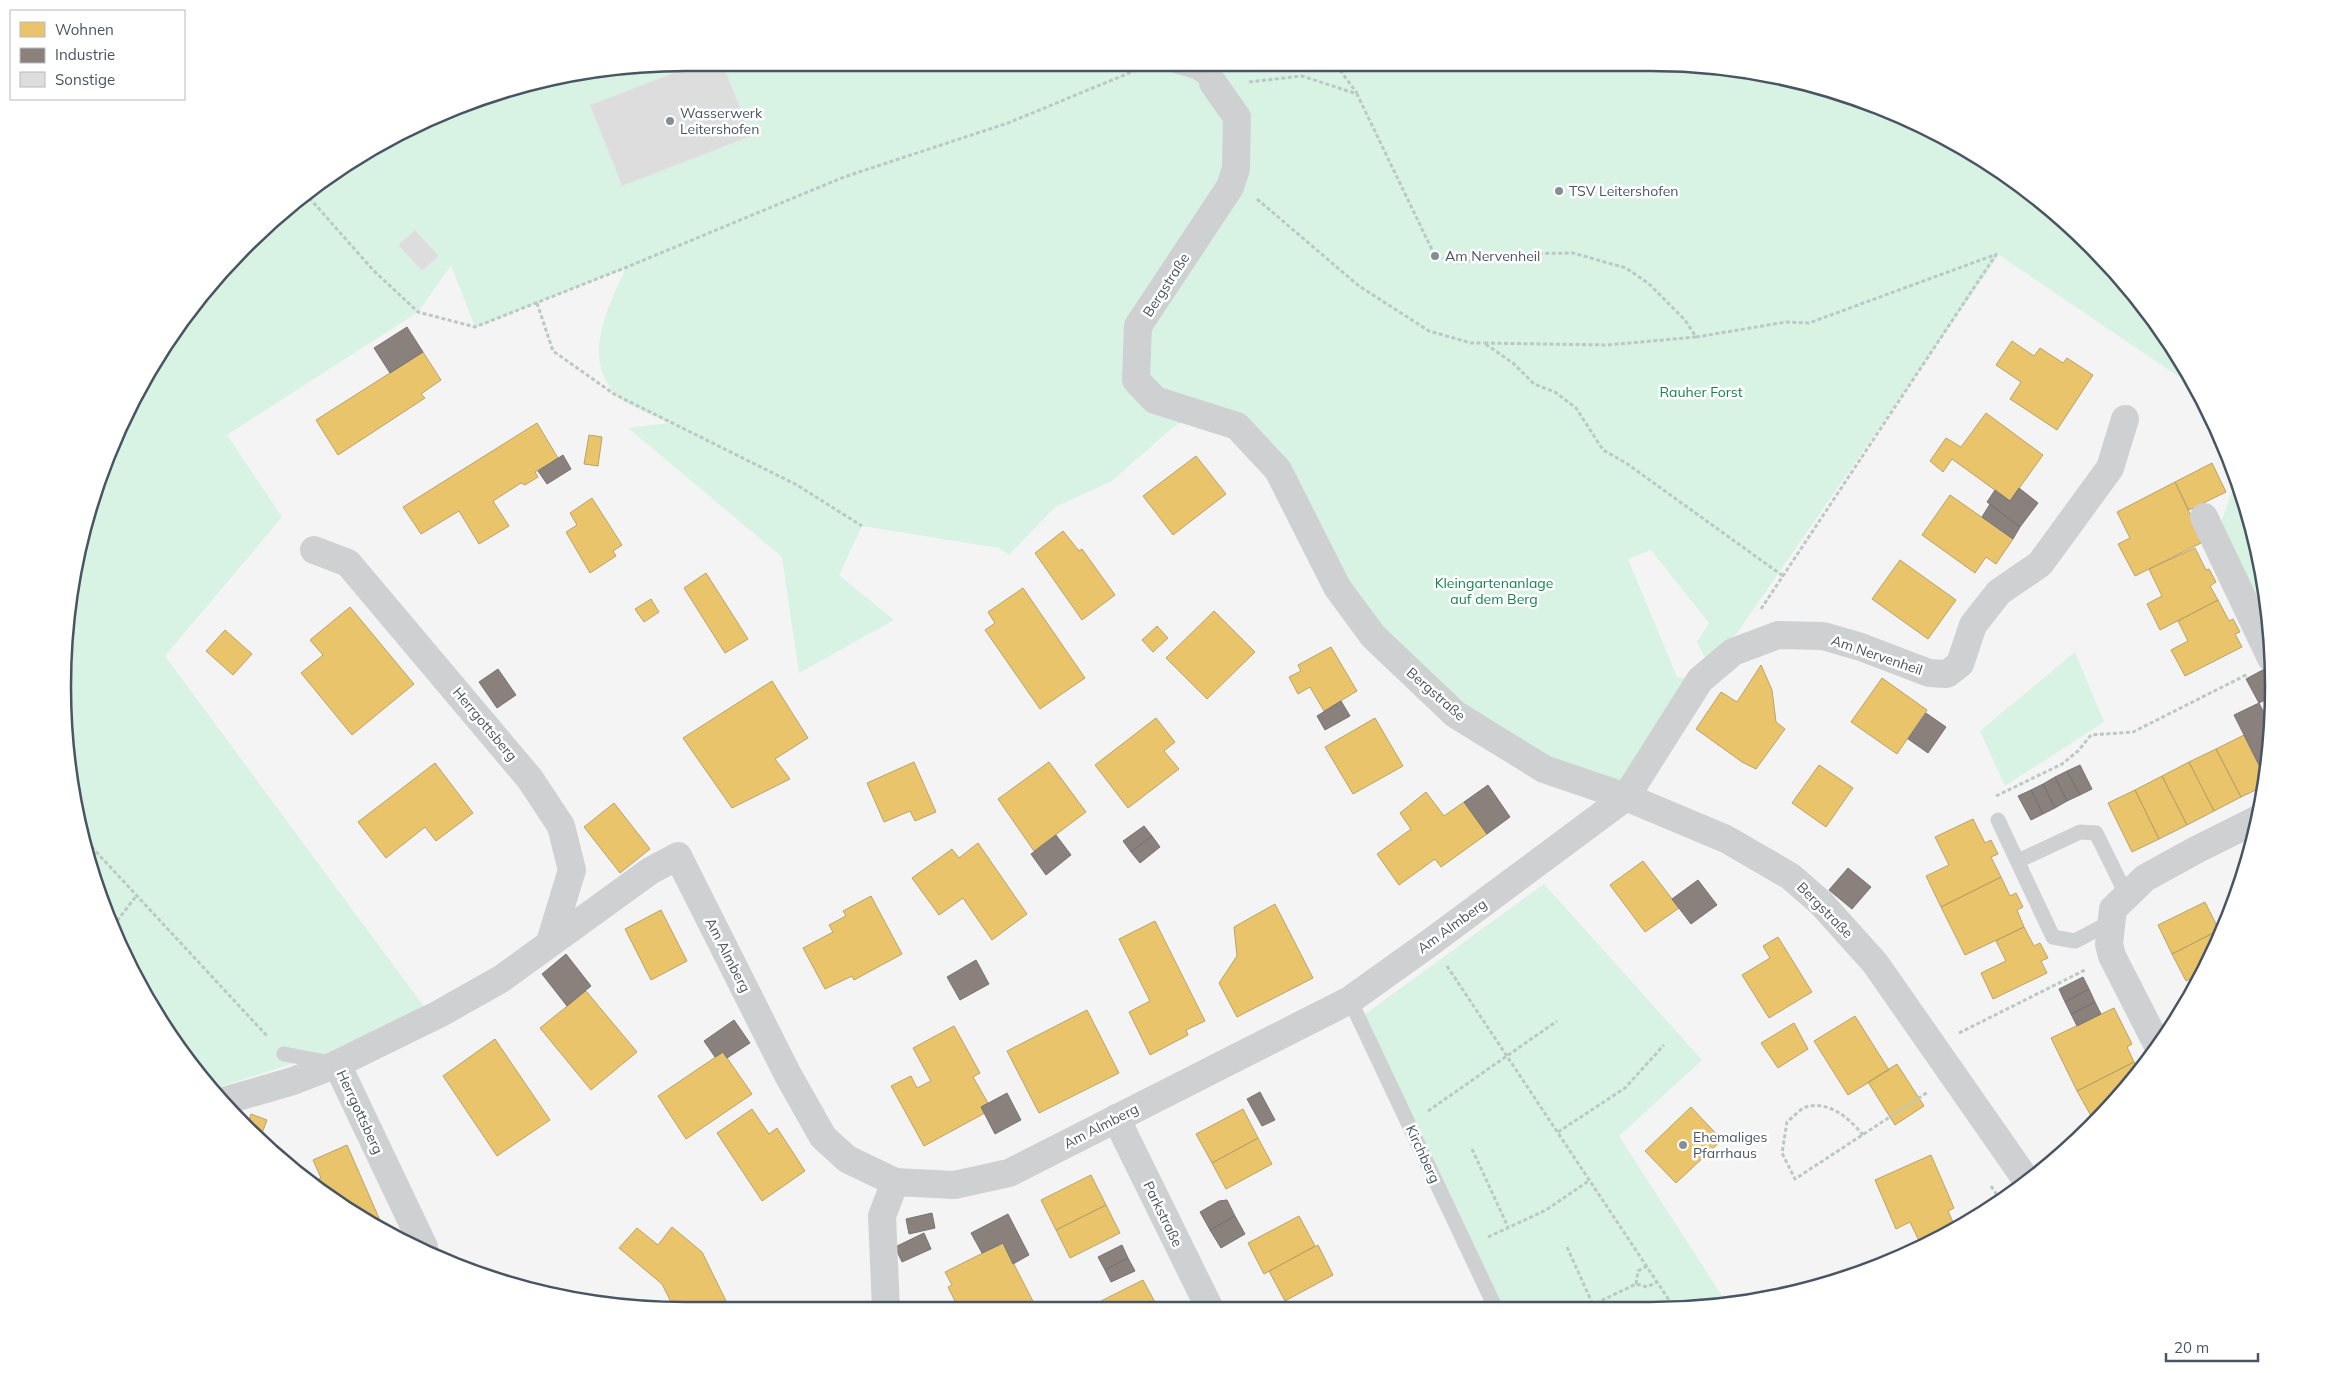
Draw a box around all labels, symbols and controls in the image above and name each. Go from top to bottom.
legend [10,10,185,100]
text: Wohnen [55,20,114,39]
text: Industrie [55,45,115,64]
text: Sonstige [55,70,115,89]
place label: Wasserwerk Leitershofen [680,104,763,138]
marker: Wasserwerk Leitershofen [664,115,676,127]
place label: TSV Leitershofen [1569,182,1679,200]
marker: TSV Leitershofen [1553,185,1565,197]
place label: Am Nervenheil [1445,247,1540,265]
street label: Bergstraße [1139,250,1193,320]
marker: Am Nervenheil [1429,250,1441,262]
park label: Rauher Forst [1659,383,1743,401]
park label: Kleingartenanlage auf dem Berg [1435,574,1553,608]
street label: Am Nervenheil [1829,631,1925,679]
street label: Bergstraße [1403,664,1469,724]
street label: Herrgottsberg [449,683,521,765]
street label: Bergstraße [1793,878,1857,942]
street label: Am Almberg [1414,895,1490,957]
street label: Am Almberg [701,915,755,995]
street label: Herrgottsberg [333,1067,387,1157]
street label: Am Almberg [1061,1099,1141,1153]
street label: Kirchberg [1402,1122,1444,1186]
place label: Ehemaliges Pfarrhaus [1693,1128,1767,1162]
marker: Ehemaliges Pfarrhaus [1677,1139,1689,1151]
street label: Parkstraße [1139,1178,1187,1250]
scale bar [2166,1330,2258,1362]
text: 20 m [2174,1338,2209,1357]

